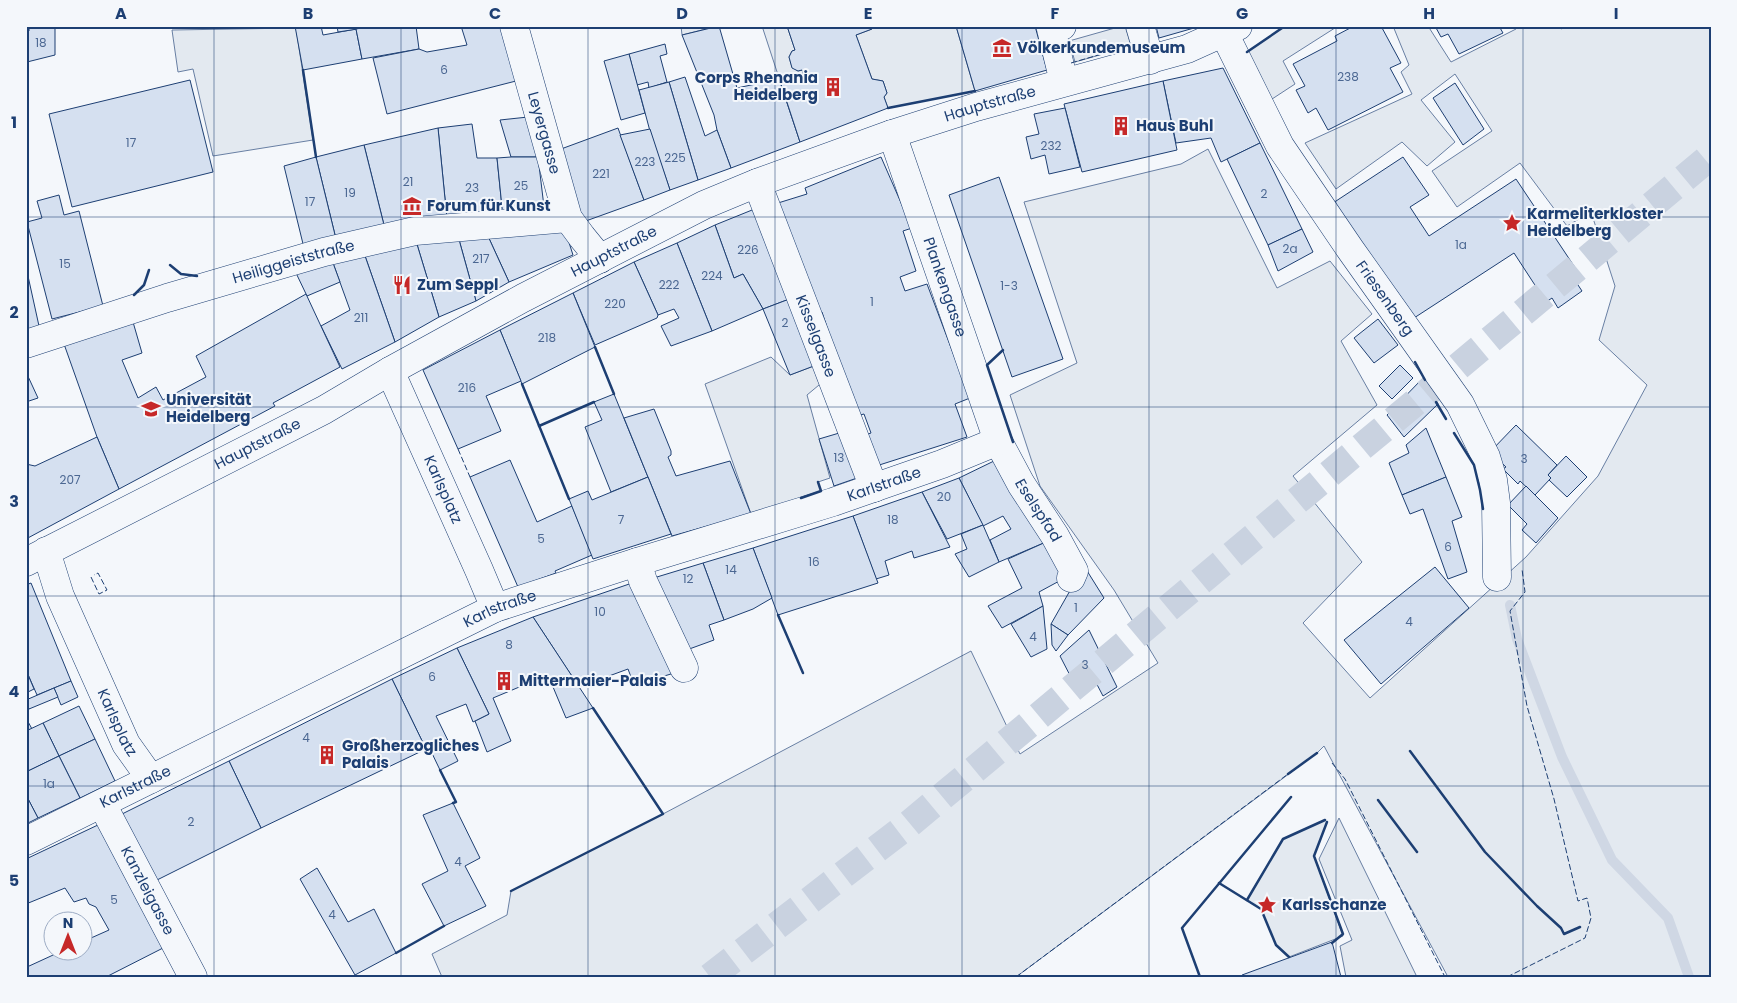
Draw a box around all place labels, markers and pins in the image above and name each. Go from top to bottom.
museum icon: Völkerkundemuseum [991,37,1013,59]
place label: Völkerkundemuseum [1017,37,1185,58]
place label: Corps Rhenania Heidelberg [695,67,818,105]
building icon: Corps Rhenania Heidelberg [822,76,844,98]
building icon: Haus Buhl [1110,115,1132,137]
place label: Haus Buhl [1136,115,1213,136]
museum icon: Forum für Kunst [401,195,423,217]
place label: Forum für Kunst [427,195,551,216]
place label: Karmeliterkloster Heidelberg [1527,203,1664,241]
place icon: Karmeliterkloster Heidelberg [1501,212,1523,234]
restaurant icon: Zum Seppl [391,274,413,296]
place label: Zum Seppl [417,274,498,295]
place label: Universität Heidelberg [166,389,251,427]
school or university icon: Universität Heidelberg [140,398,162,420]
building icon: Mittermaier-Palais [493,670,515,692]
place label: Mittermaier-Palais [519,670,667,691]
place label: Großherzogliches Palais [342,735,479,773]
building icon: Großherzogliches Palais [316,744,338,766]
place icon: Karlsschanze [1256,894,1278,916]
place label: Karlsschanze [1282,894,1386,915]

